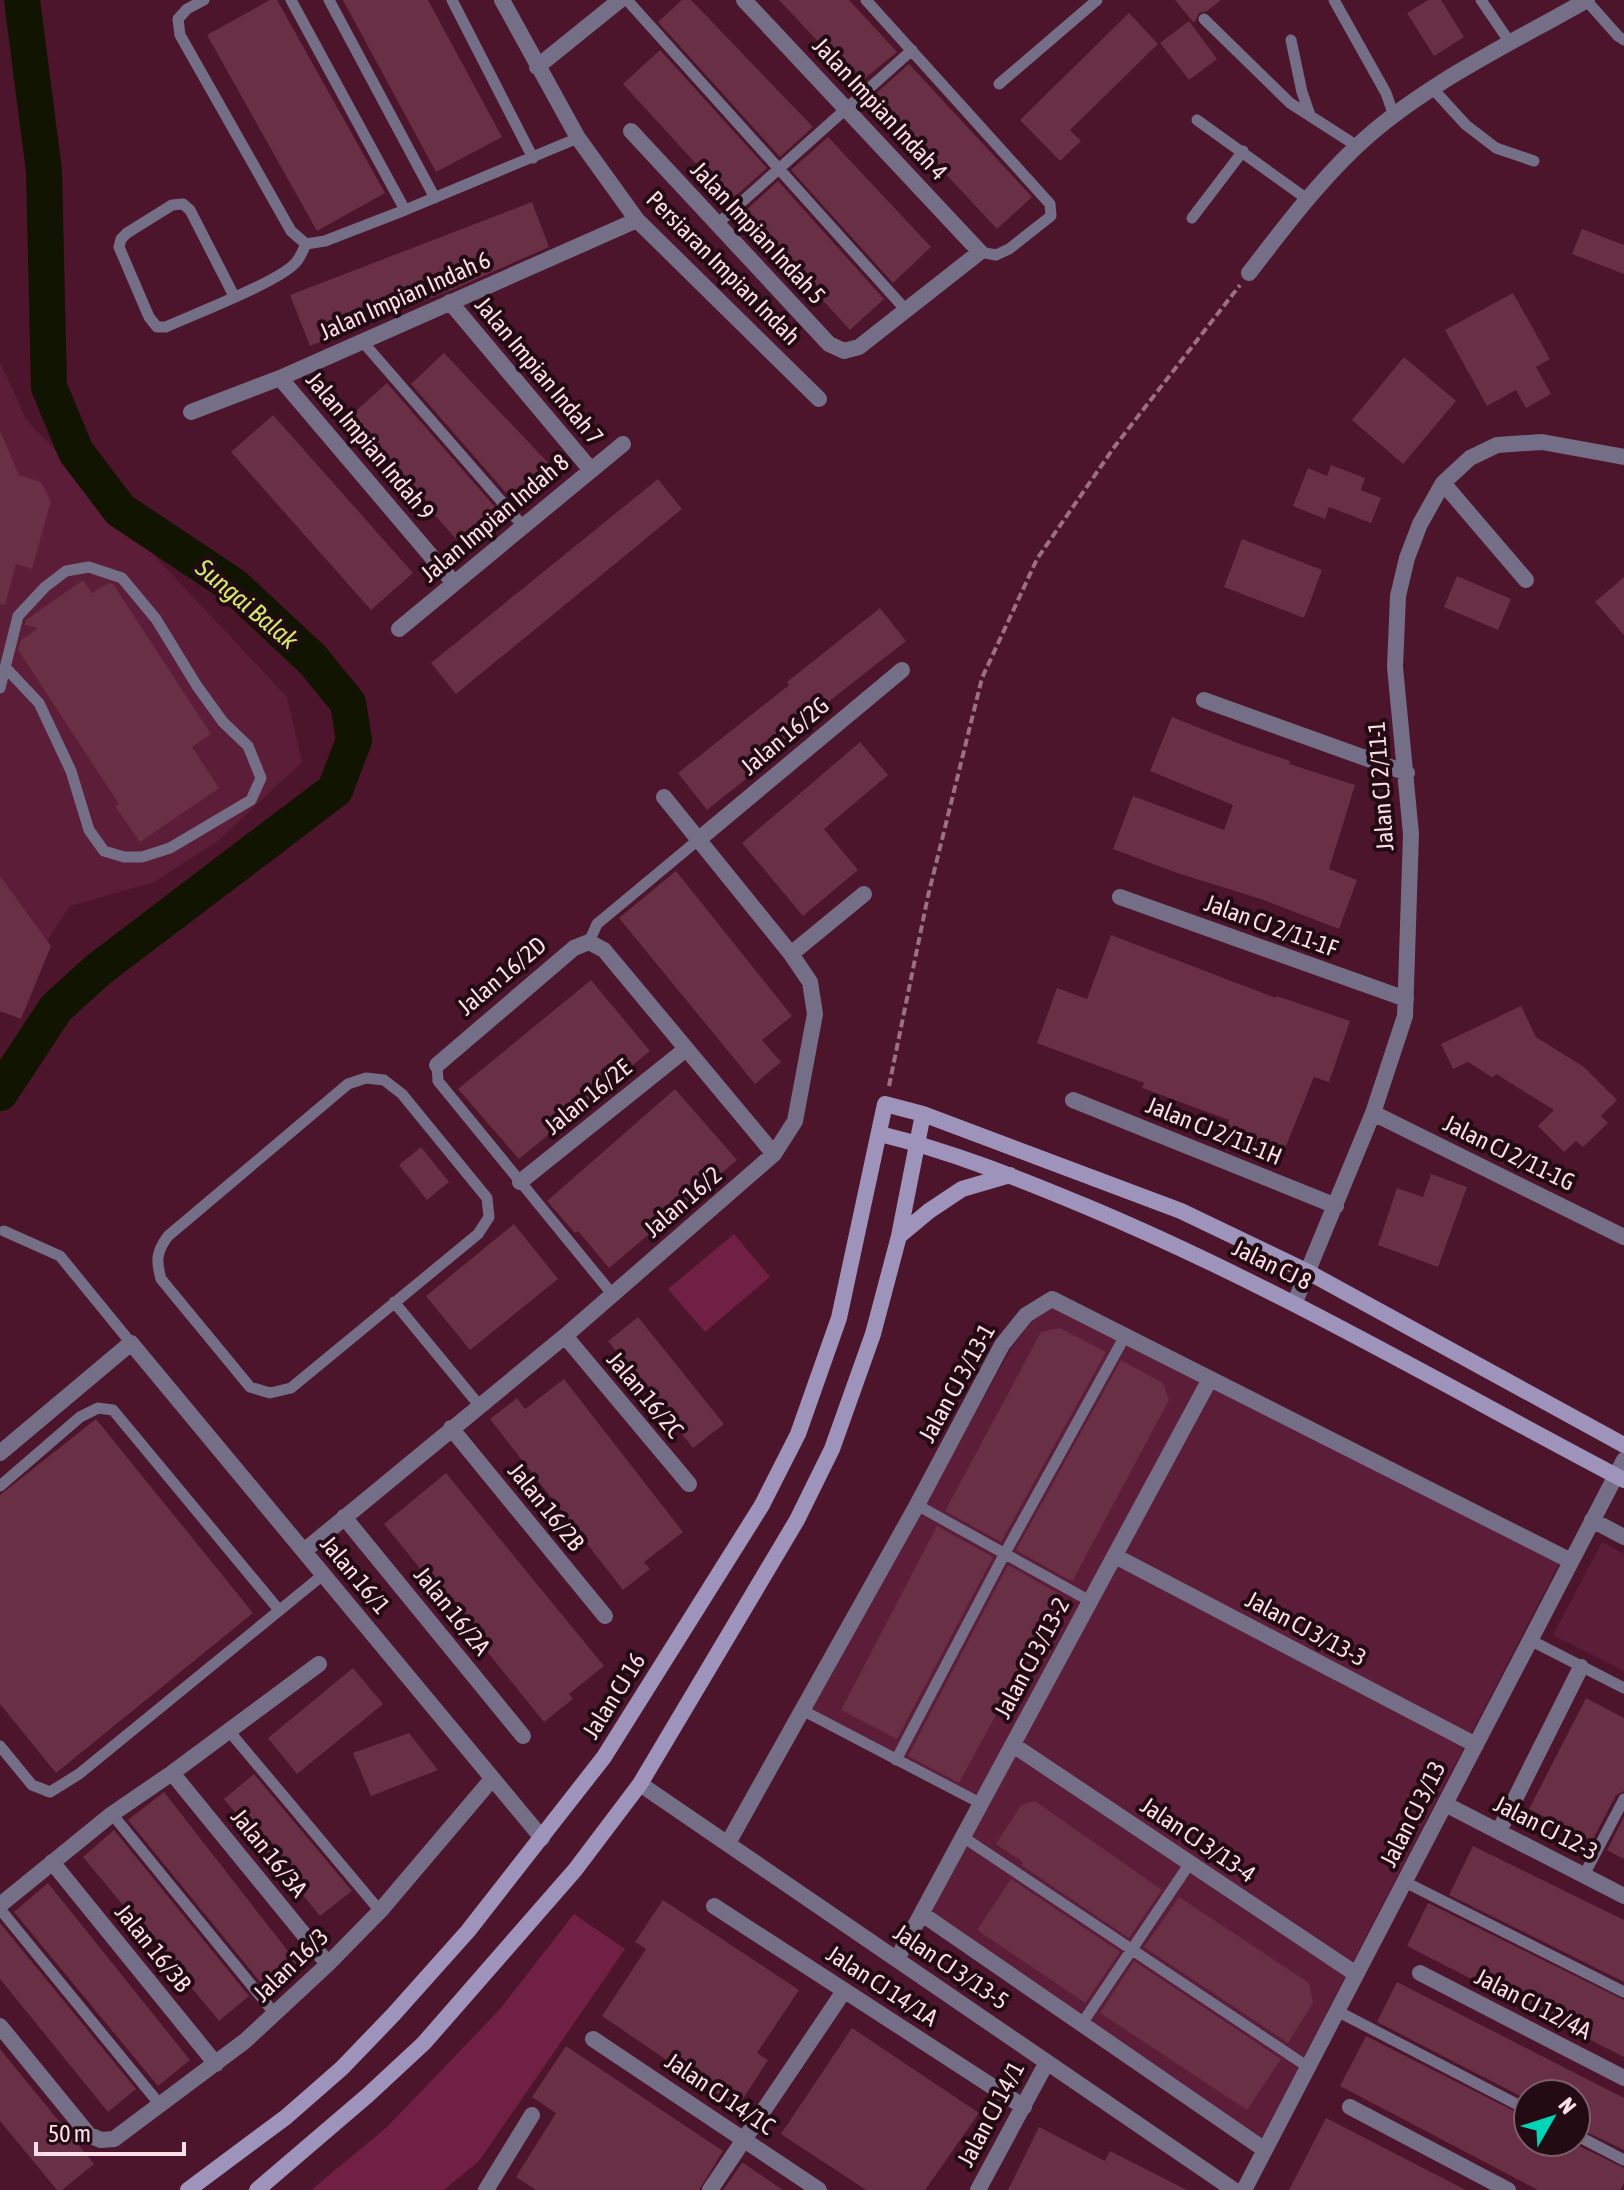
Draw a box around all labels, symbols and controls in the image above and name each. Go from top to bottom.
street label: Jalan Impian Indah 4 [808,32,953,185]
street label: Jalan Impian Indah 5 [686,156,831,309]
street label: Persiaran Impian Indah [641,185,806,350]
street label: Jalan Impian Indah 6 [315,246,494,345]
street label: Jalan Impian Indah 7 [470,291,609,450]
street label: Jalan Impian Indah 9 [301,366,440,525]
street label: Jalan Impian Indah 8 [415,448,574,587]
water label: Sungai Balak [189,552,305,656]
street label: Jalan 16/2G [735,691,834,780]
street label: Jalan CJ 2/11-1 [1363,720,1398,852]
street label: Jalan CJ 2/11-1F [1201,889,1342,962]
street label: Jalan 16/2D [452,931,551,1020]
street label: Jalan 16/2E [539,1054,636,1140]
street label: Jalan CJ 2/11-1H [1142,1091,1286,1170]
street label: Jalan CJ 2/11-1G [1439,1109,1579,1196]
street label: Jalan 16/2 [639,1161,727,1242]
street label: Jalan CJ 8 [1228,1234,1316,1295]
street label: Jalan CJ 3/13-1 [913,1319,1000,1447]
street label: Jalan 16/2C [602,1346,689,1443]
street label: Jalan 16/2B [503,1458,590,1556]
street label: Jalan 16/1 [315,1530,396,1619]
street label: Jalan 16/2A [409,1561,496,1660]
street label: Jalan CJ 3/13-3 [1241,1586,1371,1672]
street label: Jalan CJ 3/13-2 [989,1593,1075,1723]
street label: Jalan CJ 16 [577,1648,650,1743]
street label: Jalan CJ 3/13 [1374,1756,1451,1871]
street label: Jalan CJ 12-3 [1490,1790,1603,1865]
street label: Jalan CJ 3/13-4 [1136,1791,1261,1888]
street label: Jalan 16/3A [226,1803,313,1902]
street label: Jalan 16/3B [110,1899,197,1997]
street label: Jalan CJ 3/13-5 [889,1918,1014,2015]
street label: Jalan 16/3 [248,1923,334,2007]
street label: Jalan CJ 14/1A [822,1940,943,2032]
street label: Jalan CJ 12/4A [1471,1963,1596,2044]
street label: Jalan CJ 14/1C [661,2047,780,2140]
street label: Jalan CJ 14/1 [952,2057,1029,2171]
north arrow [1512,2078,1592,2158]
text: N [1553,2092,1582,2119]
scale bar [36,2106,184,2156]
text: 50 m [48,2120,91,2147]

